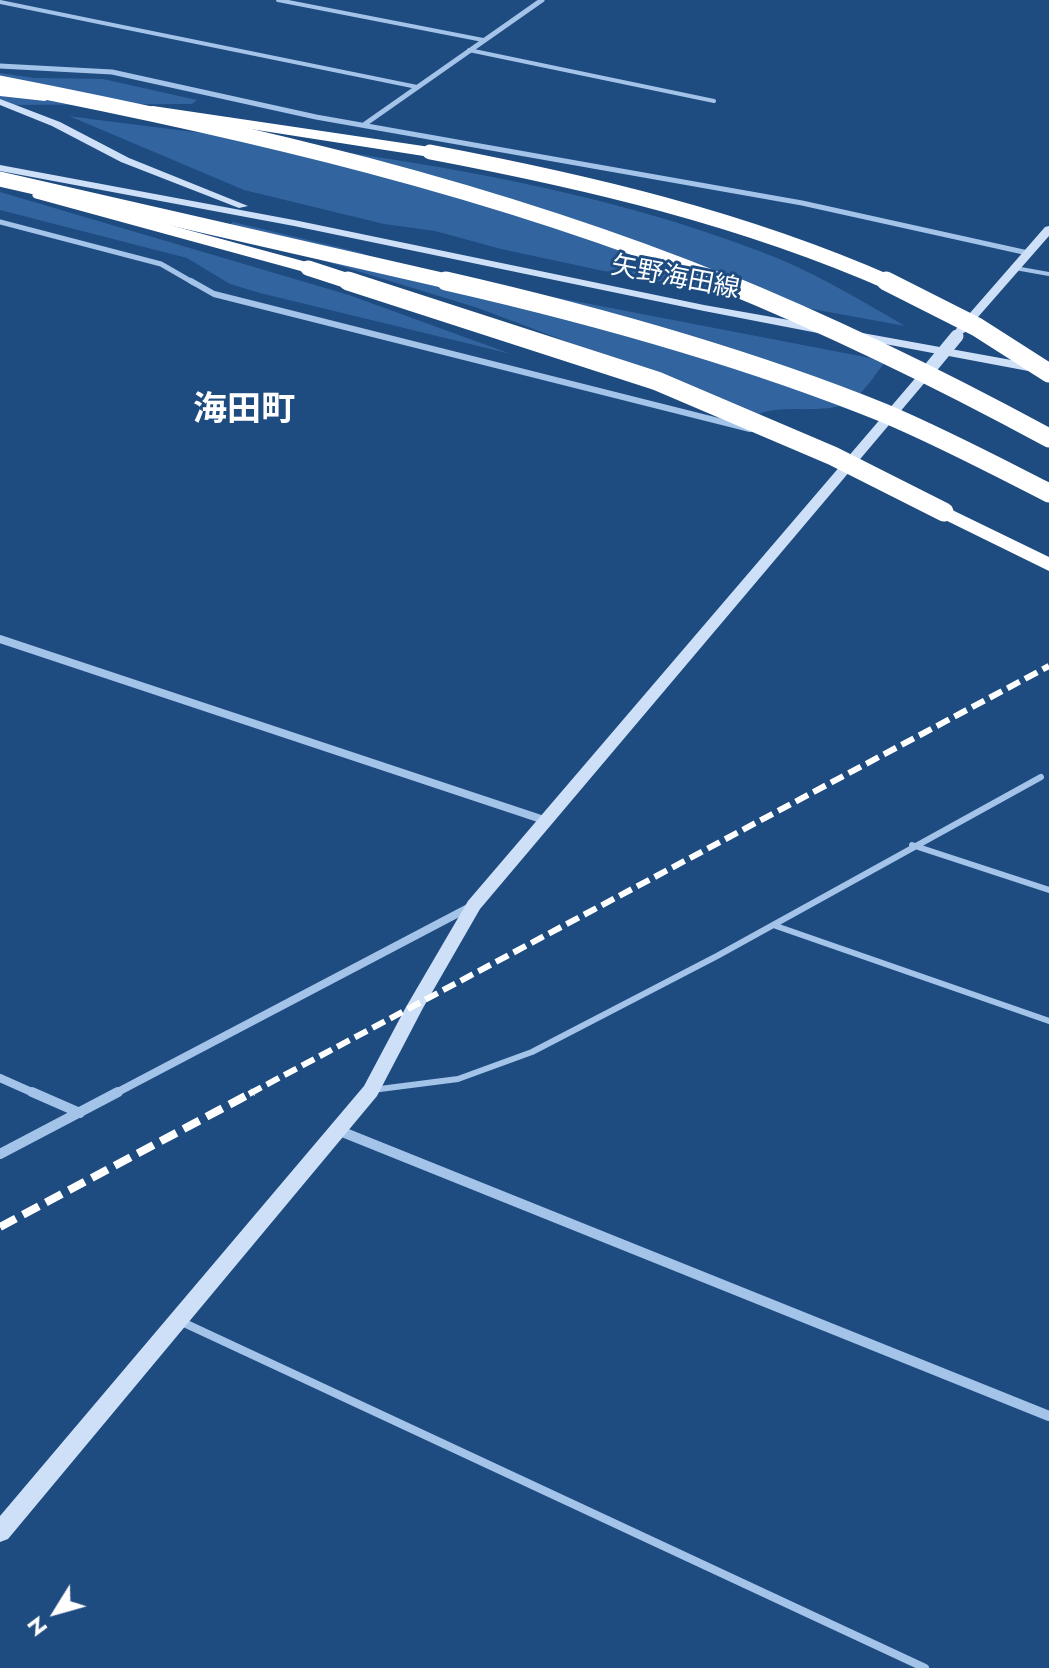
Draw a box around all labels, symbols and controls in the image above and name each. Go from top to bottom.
street label: 矢野海田線 [608,251,742,307]
district label: 海田町 [193,392,295,432]
north arrow [16,1572,96,1652]
text: N [19,1610,55,1643]

